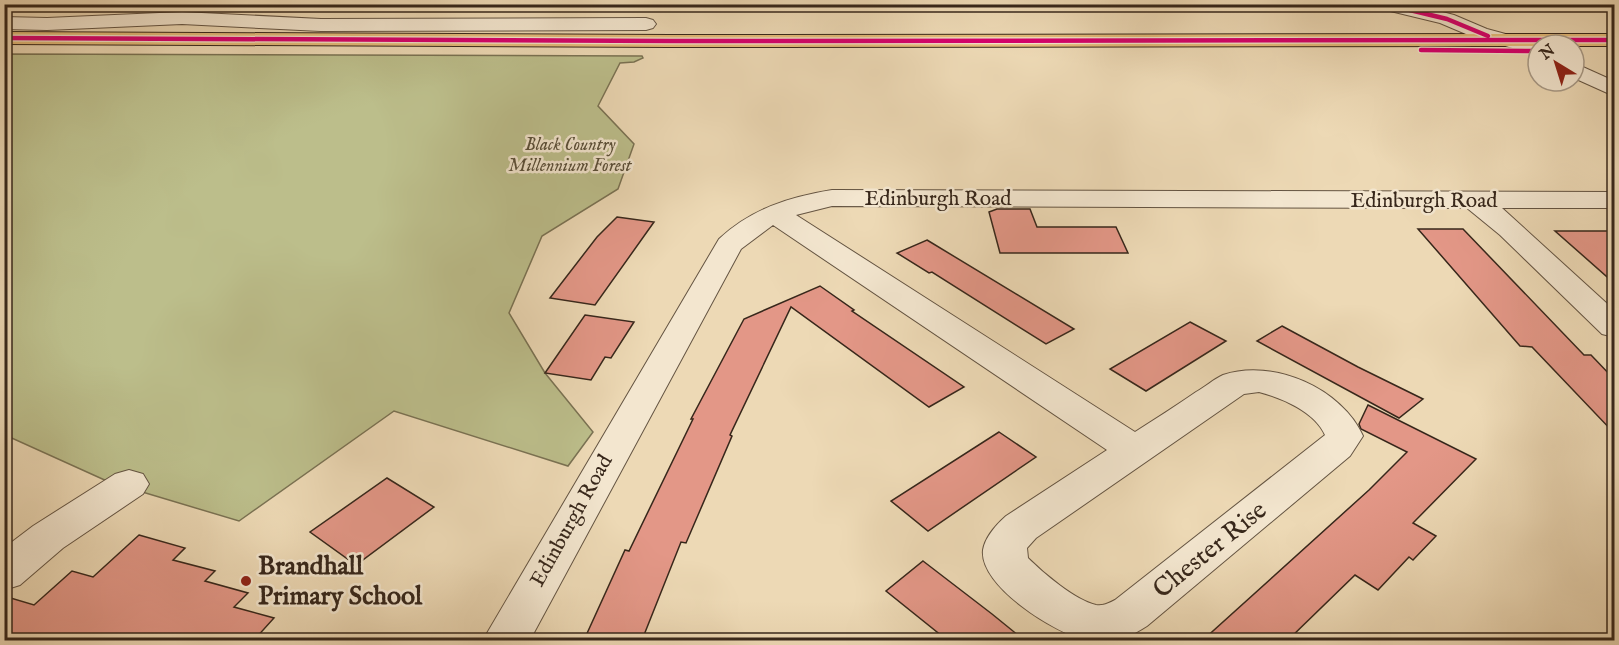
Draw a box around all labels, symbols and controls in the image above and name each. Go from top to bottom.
north arrow [1526,33,1586,93]
text: N [1536,41,1560,66]
park label: Black Country Millennium Forest [508,134,633,178]
street label: Edinburgh Road [865,186,1012,213]
street label: Edinburgh Road [1351,188,1498,215]
street label: Edinburgh Road [525,450,620,592]
street label: Chester Rise [1146,494,1274,606]
place label: Brandhall Primary School [258,550,423,613]
marker: Brandhall Primary School [239,574,253,588]

